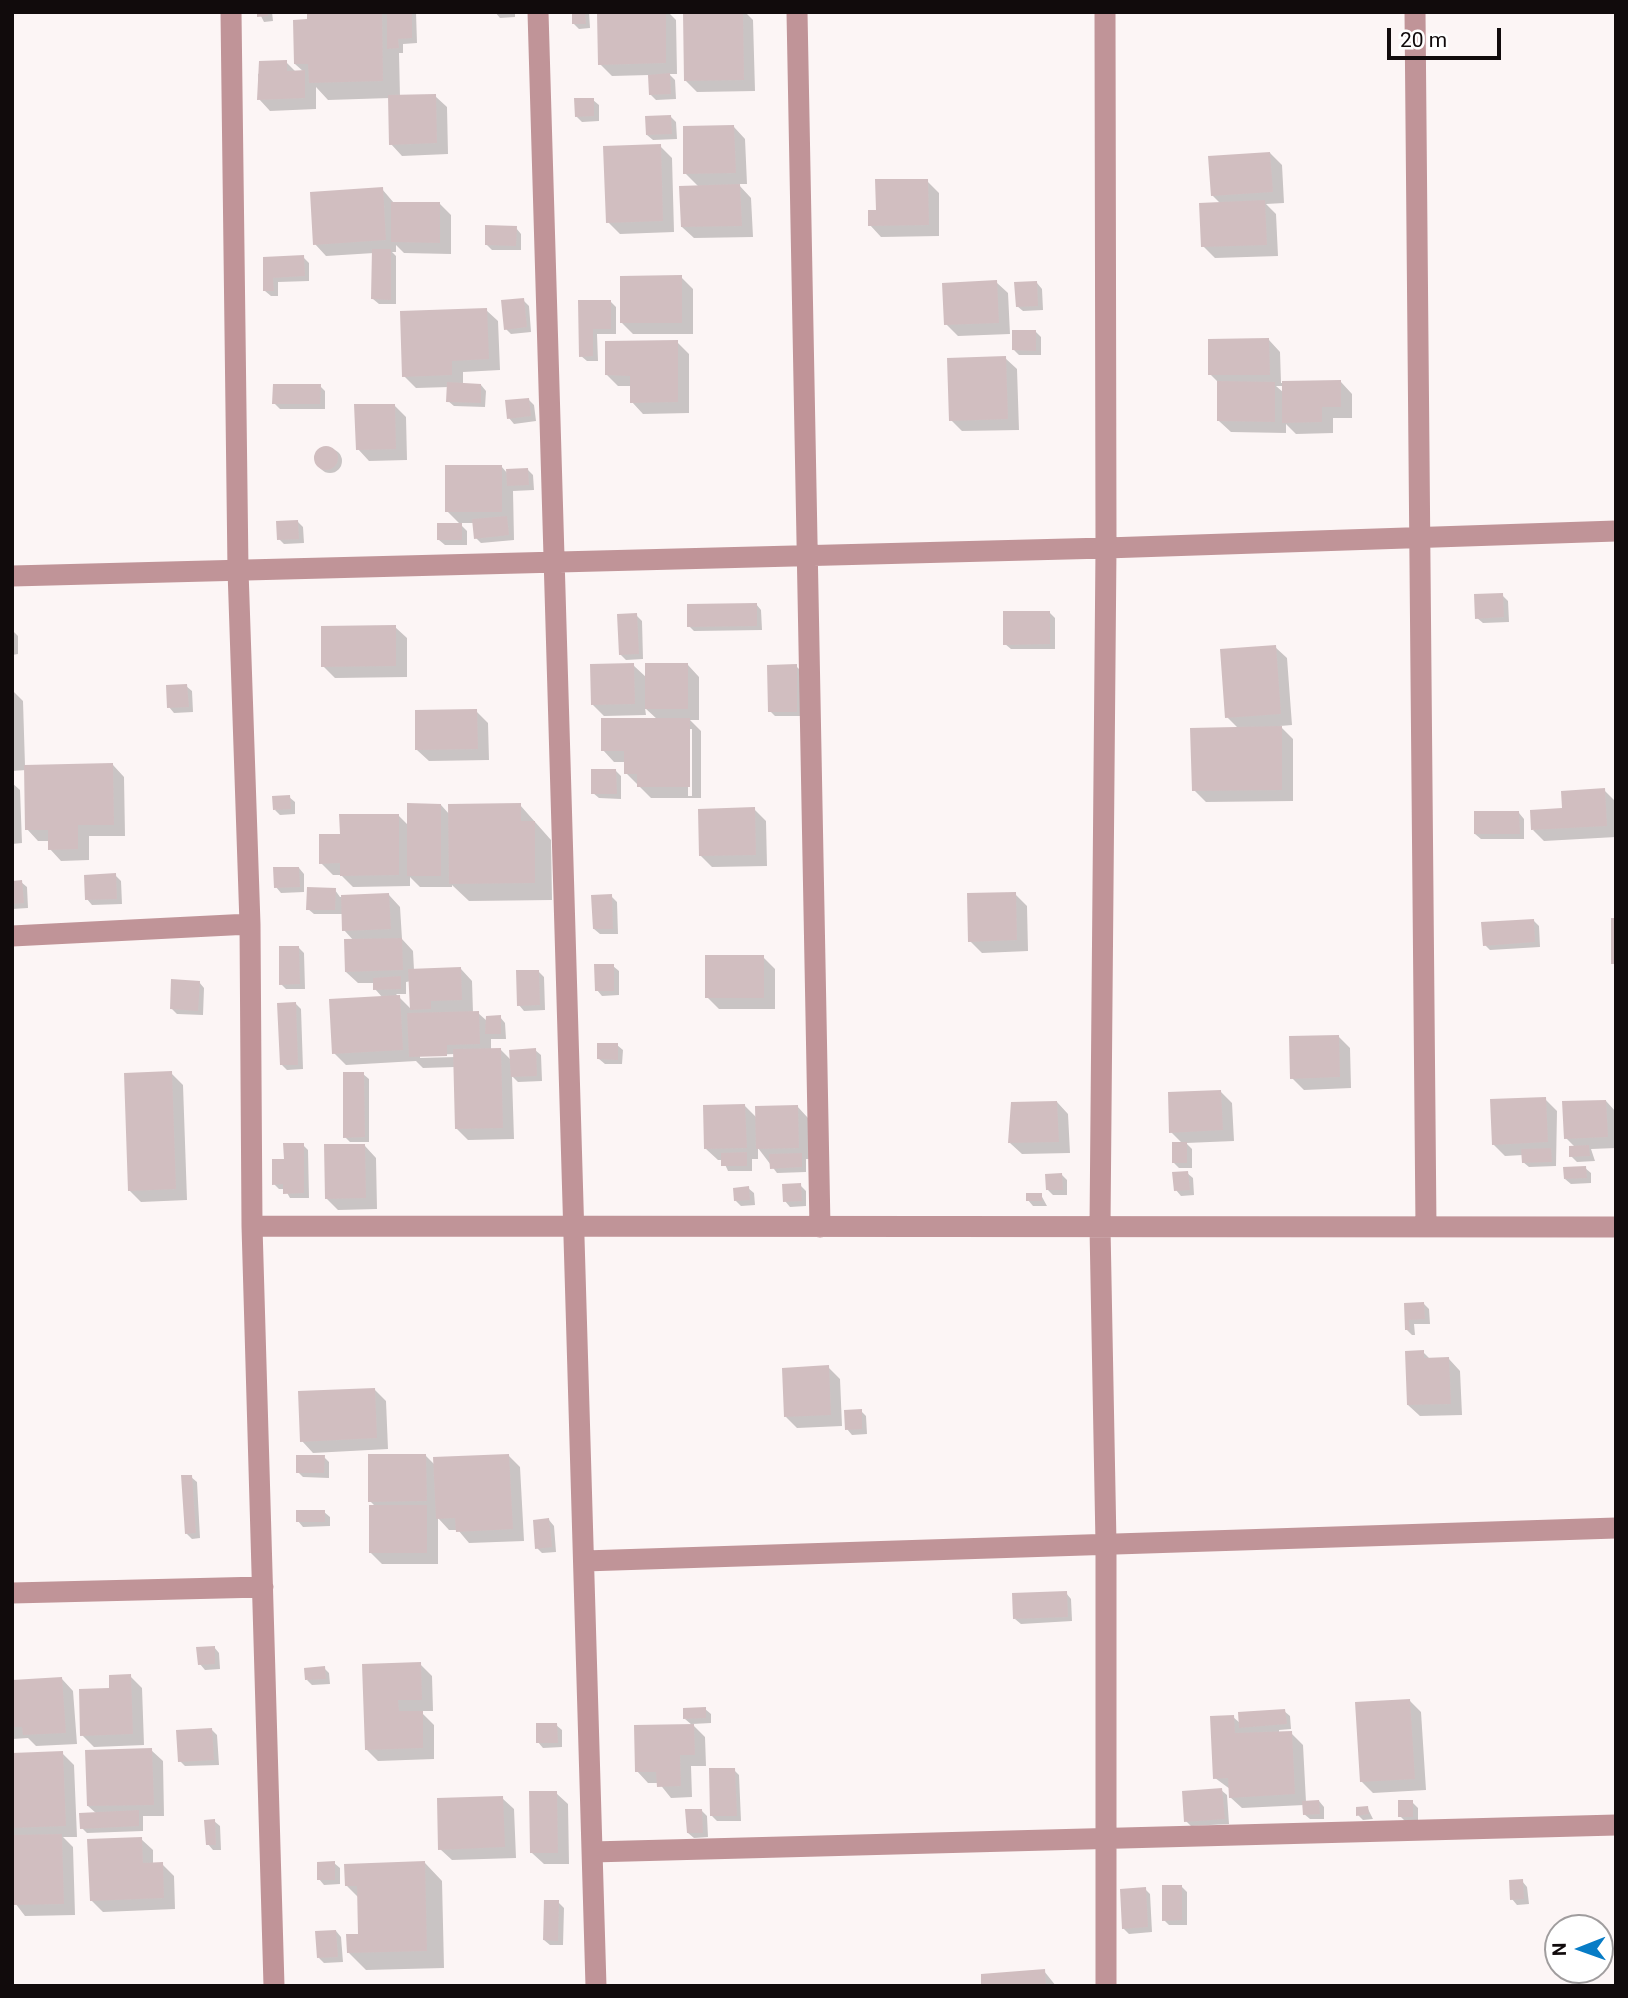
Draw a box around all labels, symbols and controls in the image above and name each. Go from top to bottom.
scale bar [1390,14,1504,58]
text: 20 m [1400,28,1447,52]
north arrow [1544,1914,1614,1984]
text: N [1548,1942,1571,1956]

